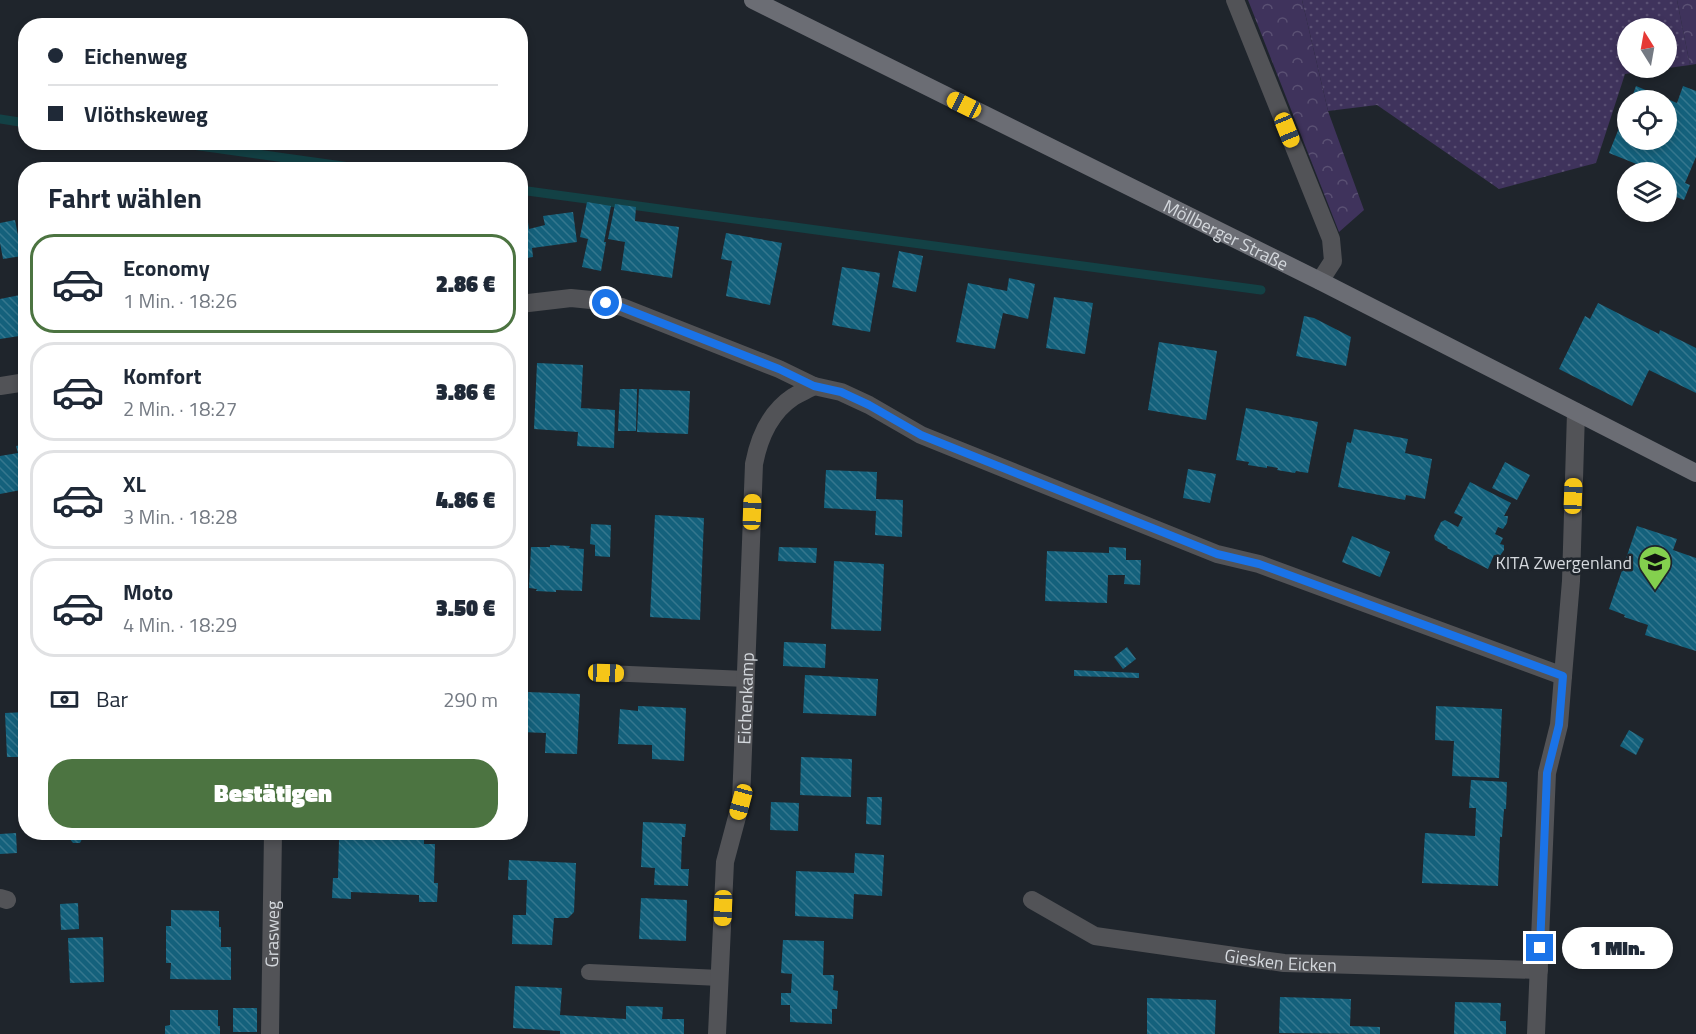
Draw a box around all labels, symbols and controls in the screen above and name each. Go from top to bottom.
north arrow [1617,18,1677,78]
map controls [1617,18,1677,222]
text: Eichenweg [84,39,187,73]
car [944,89,984,121]
button: locate [1617,90,1677,150]
text: Vlöthskeweg [84,97,208,131]
car [1272,110,1302,150]
button: layers [1617,162,1677,222]
text: Fahrt wählen [48,177,202,218]
street label: Möllberger Straße [1159,192,1293,277]
text: Economy [123,251,210,285]
icon: car [51,257,105,311]
text: 2.86 € [436,267,495,301]
text: 1 Min. · 18:26 [123,285,237,316]
route start [592,289,619,316]
text: Komfort [123,359,202,393]
icon: car [51,365,105,419]
text: 3.86 € [436,375,495,409]
text: 2 Min. · 18:27 [123,393,237,424]
text: XL [123,467,146,501]
icon: car [51,473,105,527]
car [1563,478,1583,514]
text: 4.86 € [436,483,495,517]
car [742,494,762,530]
text: 3 Min. · 18:28 [123,501,237,532]
school or university icon: KITA Zwergenland [1637,544,1673,591]
place label: KITA Zwergenland [1495,549,1632,576]
text: Moto [123,575,173,609]
icon: car [51,581,105,635]
text: 3.50 € [436,591,495,625]
text: 4 Min. · 18:29 [123,609,237,640]
street label: Eichenkamp [730,652,760,745]
car [588,663,624,683]
text: Bar [96,682,128,716]
icon: cash [48,683,81,716]
text: 290 m [443,684,498,715]
button: Bestätigen [48,759,498,828]
car [728,782,754,822]
car [713,890,733,926]
street label: Grasweg [257,900,285,968]
callout: 1 Min. [1561,927,1672,969]
text: 1 Min. [1590,932,1645,963]
route end [1526,934,1553,961]
street label: Giesken Eicken [1223,941,1337,978]

